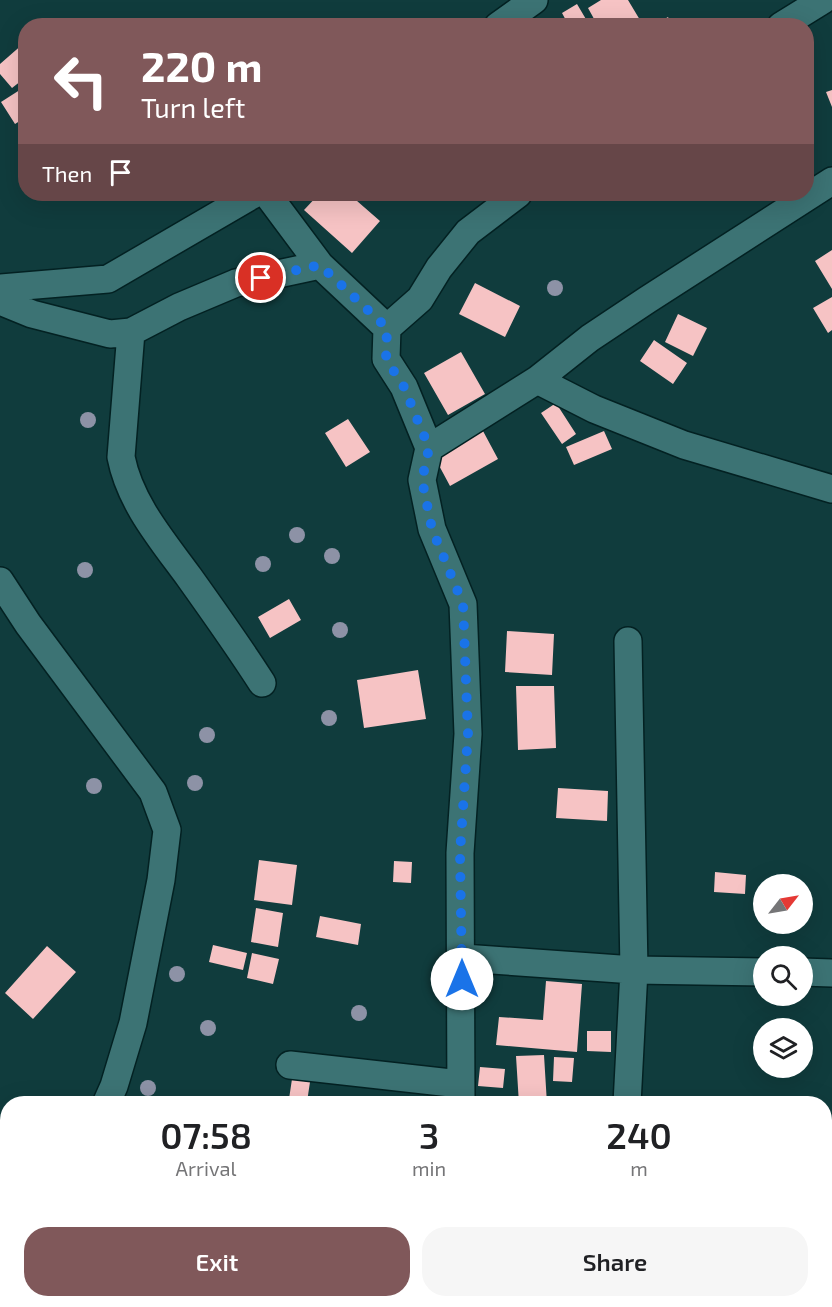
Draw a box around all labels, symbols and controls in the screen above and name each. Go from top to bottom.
text: 220 m [141,40,262,90]
icon: left [42,42,120,120]
text: Turn left [141,91,245,123]
icon: arrive [104,156,137,189]
text: Then [42,160,92,186]
pin [235,252,286,303]
icon: arrive [244,261,277,294]
north arrow [753,874,813,934]
map controls [753,874,813,1078]
button: search [753,946,813,1006]
position arrow [430,947,494,1011]
button: layers [753,1018,813,1078]
text: 07:58 [160,1113,252,1156]
text: 3 [419,1113,439,1156]
text: 240 [606,1113,672,1156]
text: Arrival [176,1156,236,1180]
text: min [412,1156,446,1180]
text: m [630,1156,648,1180]
button: Exit [24,1227,410,1296]
button: Share [422,1227,808,1296]

